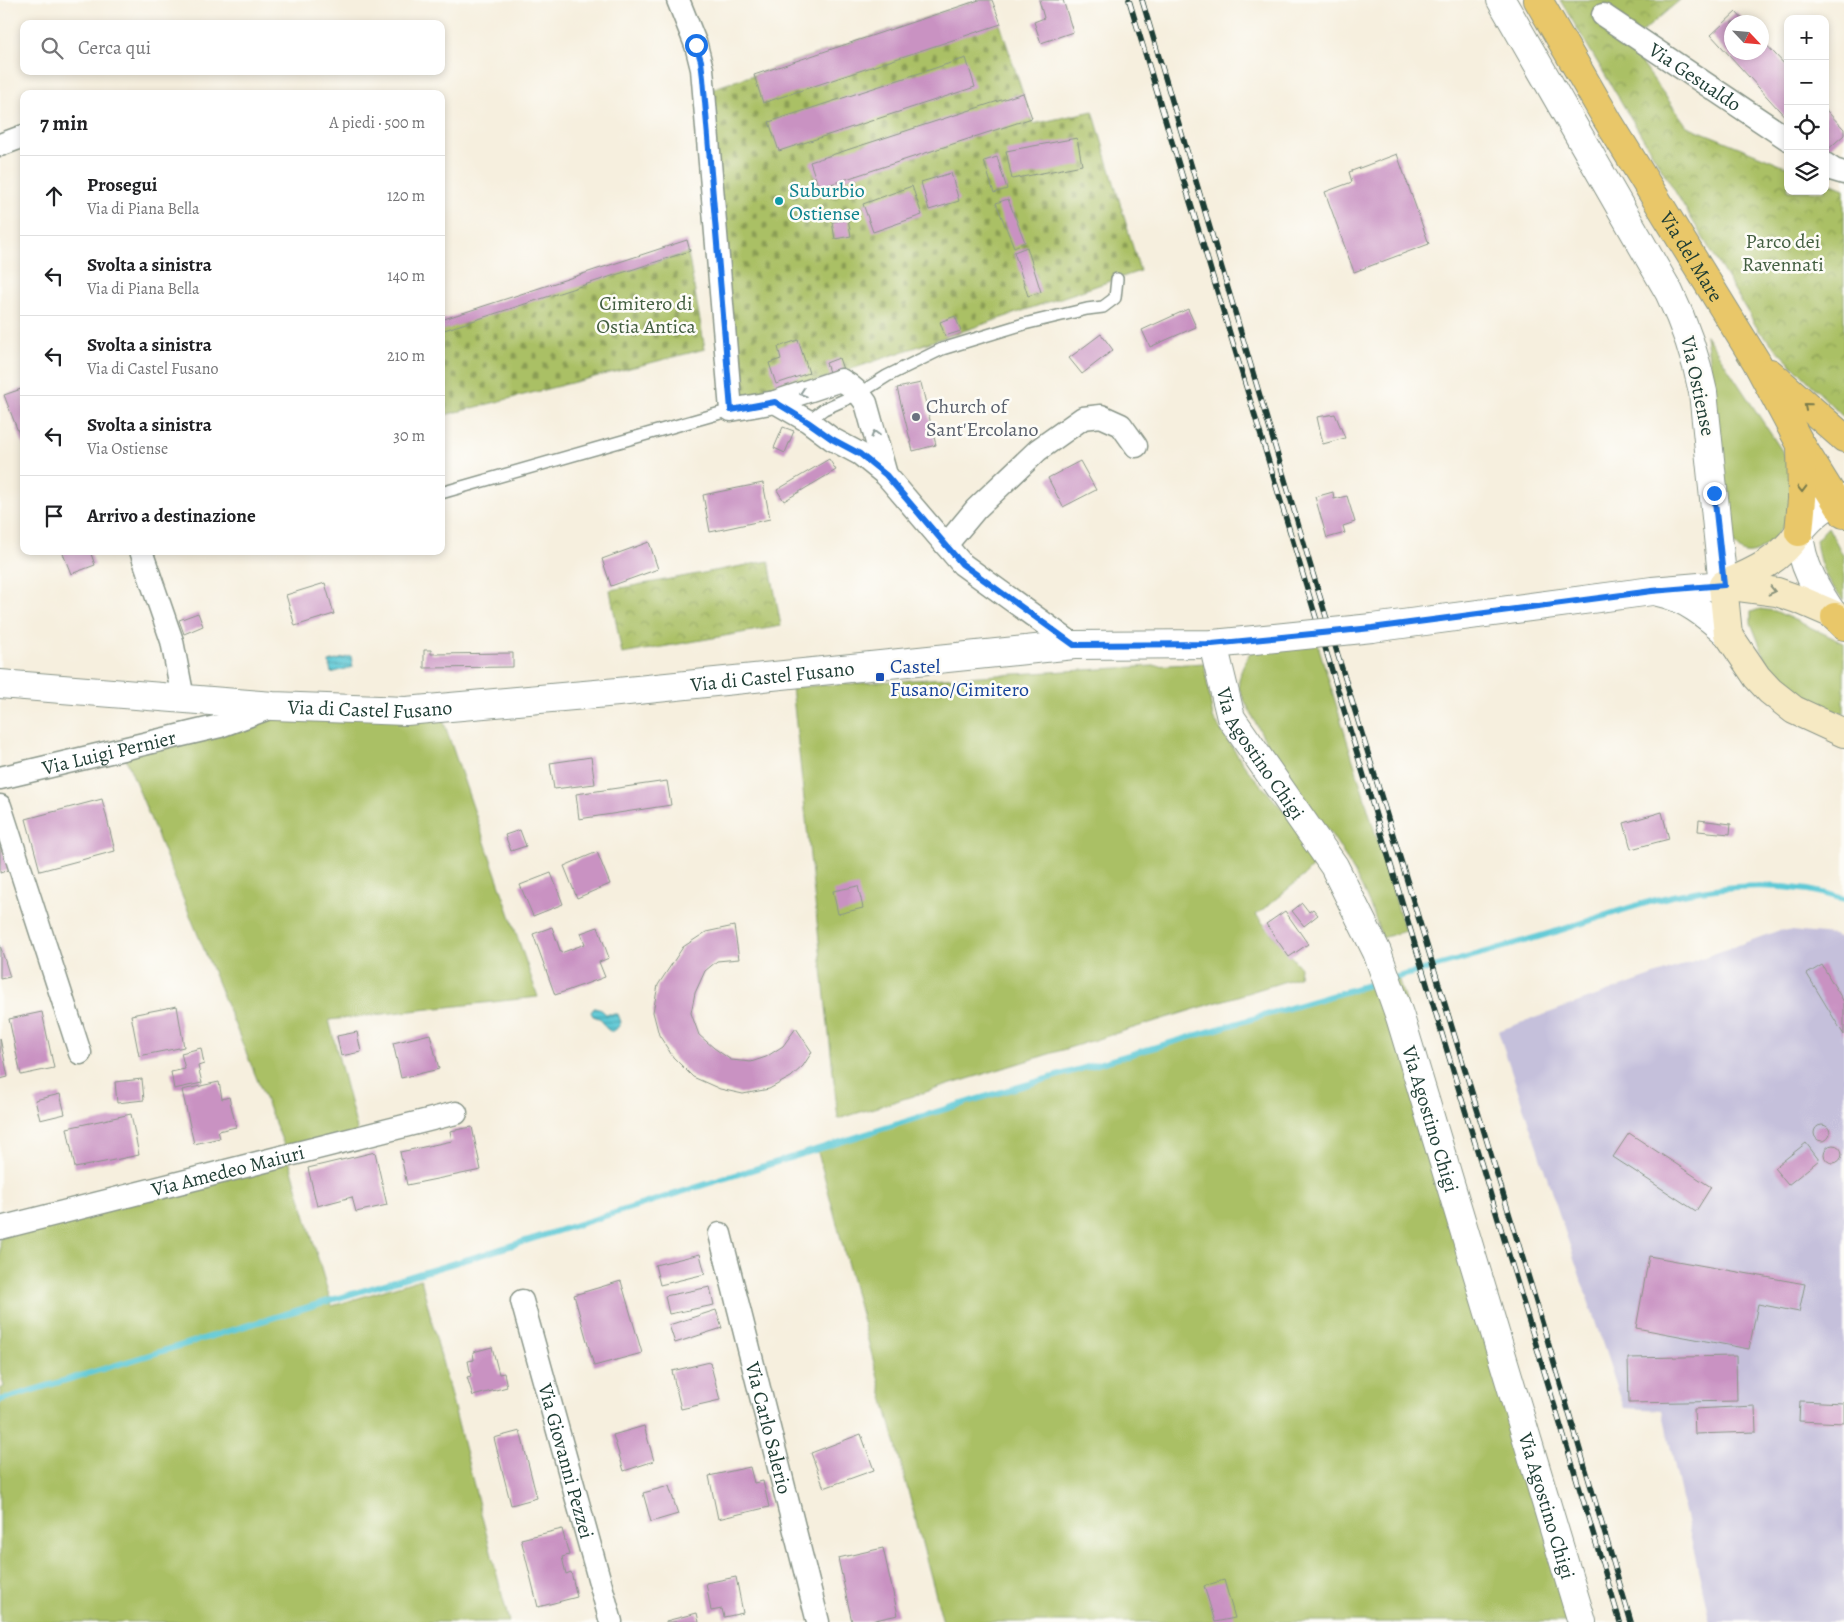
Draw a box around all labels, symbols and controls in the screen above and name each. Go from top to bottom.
north arrow [1724,15,1769,60]
map controls [1784,15,1829,195]
button: + [1784,15,1829,60]
search box [20,20,445,75]
icon: search [38,34,66,62]
route start [685,34,708,57]
text: Cerca qui [78,35,151,61]
street label: Via Gesualdo [1643,36,1747,118]
button: − [1784,60,1829,105]
button: locate [1784,105,1829,150]
text: 7 min [40,109,88,137]
text: A piedi · 500 m [329,112,425,134]
button: layers [1784,150,1829,195]
text: Prosegui [87,172,157,198]
place label: Suburbio Ostiense [789,177,865,227]
icon: ahead [40,182,68,210]
text: 120 m [387,185,425,207]
marker: Suburbio Ostiense [773,195,785,207]
text: Via di Piana Bella [87,198,199,220]
street label: Via del Mare [1653,205,1730,307]
park label: Parco dei Ravennati [1742,228,1824,278]
text: Svolta a sinistra [87,252,212,278]
icon: left [40,262,68,290]
text: 140 m [387,265,425,287]
text: Via di Piana Bella [87,278,199,300]
park label: Cimitero di Ostia Antica [596,290,696,340]
text: Svolta a sinistra [87,332,212,358]
street label: Via Ostiense [1674,333,1722,438]
icon: left [40,342,68,370]
text: 210 m [387,345,425,367]
text: Via di Castel Fusano [87,358,218,380]
one-way arrow [799,387,807,397]
place label: Church of Sant'Ercolano [926,393,1039,443]
one-way arrow [1804,403,1813,412]
marker: Church of Sant'Ercolano [910,411,922,423]
text: Svolta a sinistra [87,412,212,438]
icon: left [40,422,68,450]
text: 30 m [393,425,425,447]
one-way arrow [870,430,880,438]
text: Via Ostiense [87,438,168,460]
route end [1703,482,1726,505]
one-way arrow [1797,486,1807,493]
icon: arrive [40,502,68,530]
text: Arrivo a destinazione [87,503,256,529]
one-way arrow [1767,585,1776,596]
place label: Castel Fusano/Cimitero [890,653,1029,703]
street label: Via di Castel Fusano [688,654,856,698]
marker: Castel Fusano/Cimitero [874,671,886,683]
street label: Via Agostino Chigi [1210,684,1311,825]
street label: Via di Castel Fusano [286,693,453,725]
street label: Via Luigi Pernier [38,723,179,781]
street label: Via Agostino Chigi [1396,1041,1465,1195]
street label: Via Amedeo Maiuri [148,1138,307,1203]
street label: Via Carlo Salerio [739,1358,799,1497]
street label: Via Giovanni Pezzei [532,1379,601,1542]
street label: Via Agostino Chigi [1512,1428,1582,1582]

